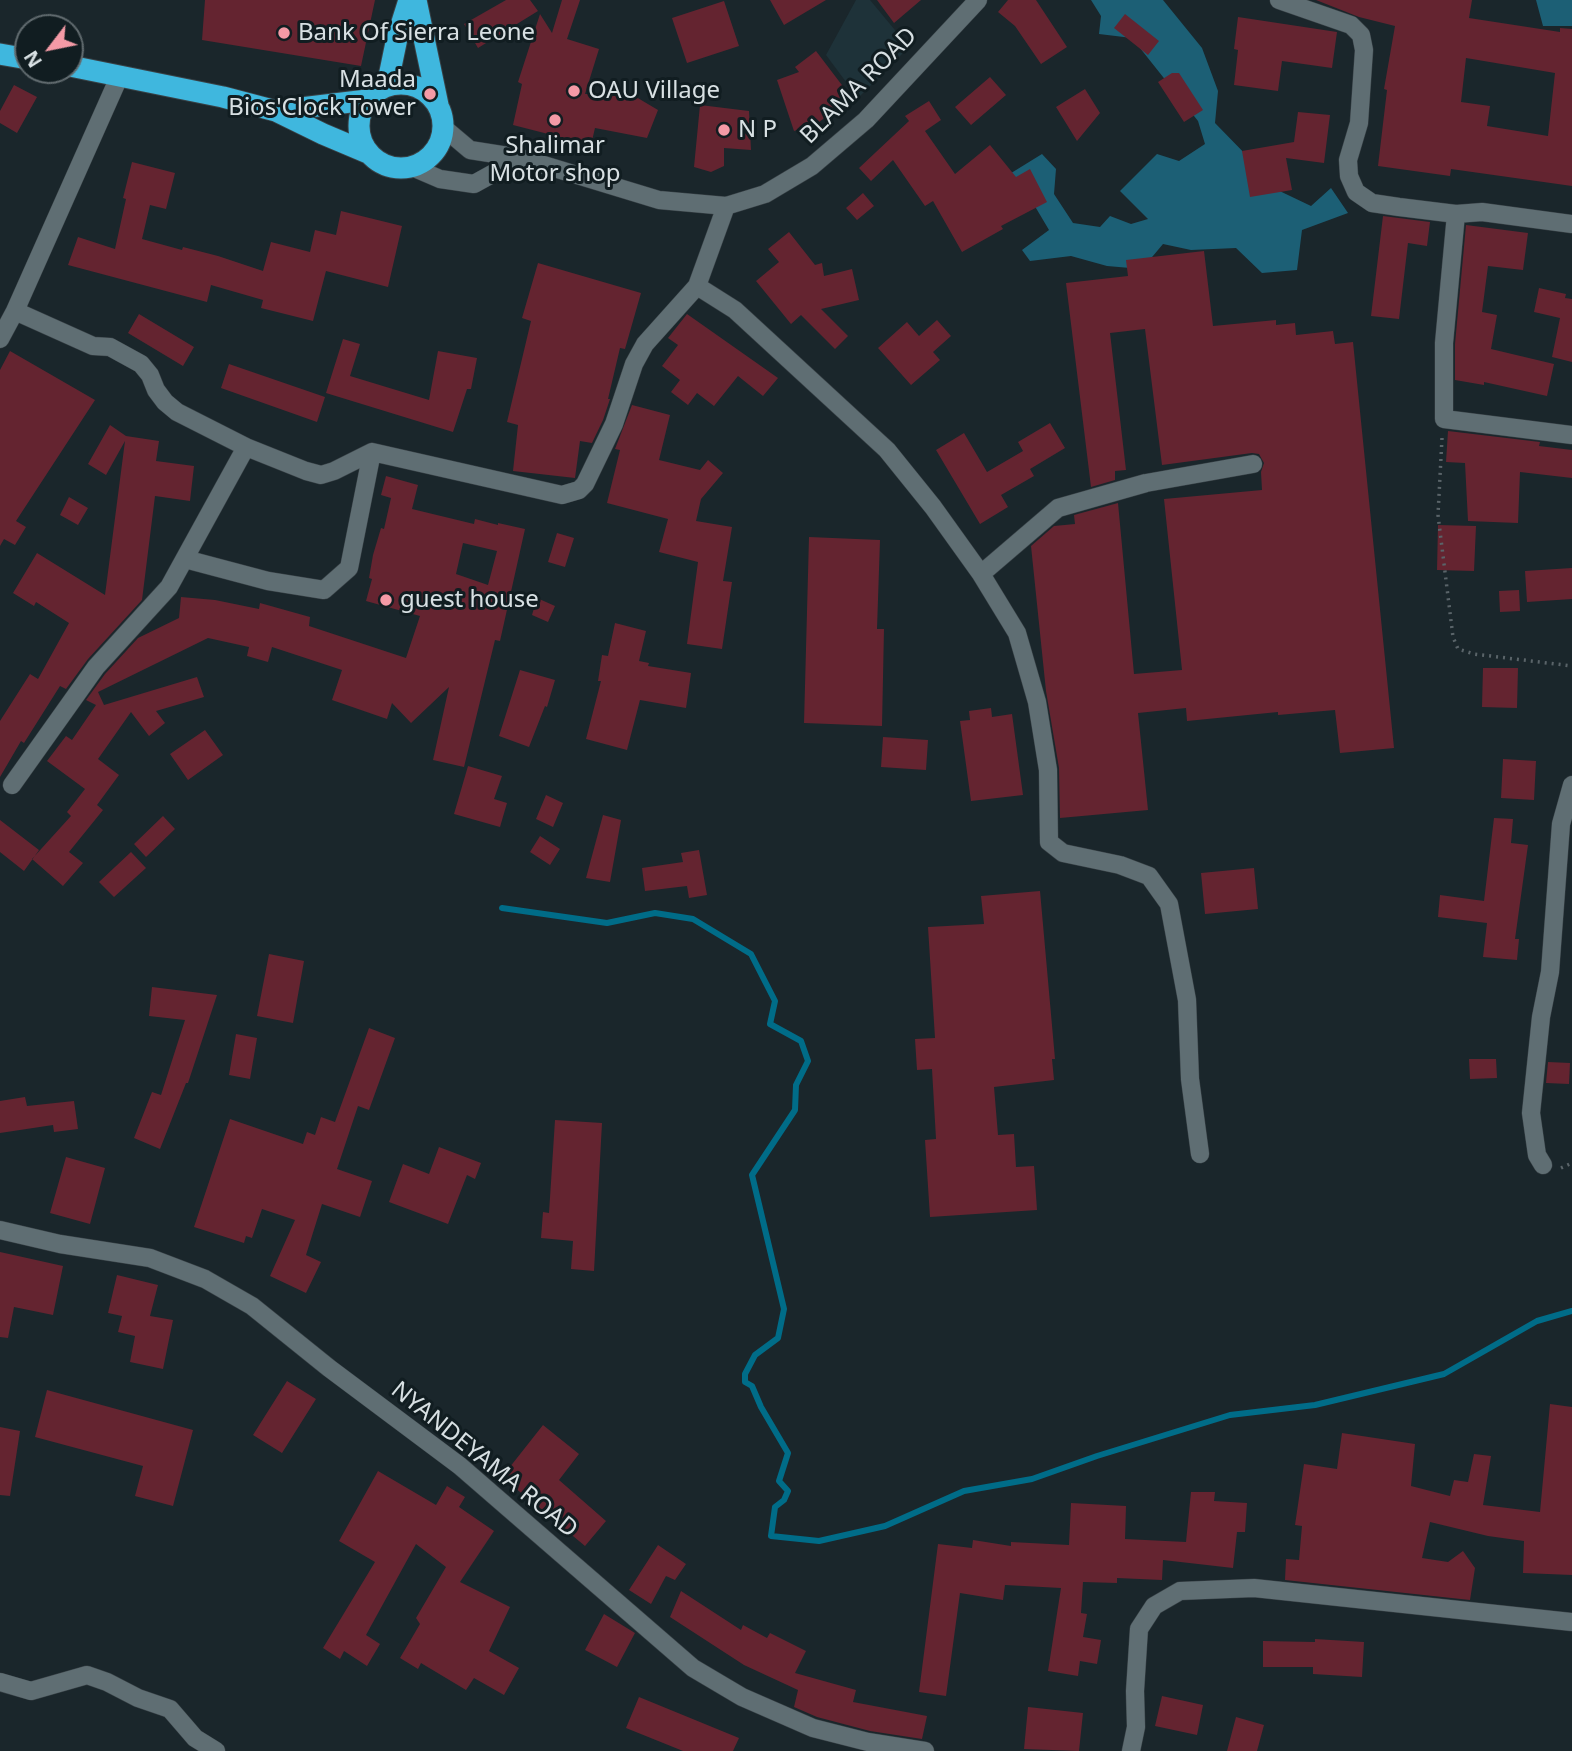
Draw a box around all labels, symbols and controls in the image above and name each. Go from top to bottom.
north arrow [14,14,84,84]
place label: Bank Of Sierra Leone [298,19,535,47]
street label: BLAMA ROAD [795,22,923,150]
marker: Bank Of Sierra Leone [276,25,292,41]
text: N [18,46,48,73]
place label: Maada Bios'Clock Tower [228,66,416,122]
place label: OAU Village [588,77,720,105]
marker: OAU Village [566,83,582,99]
marker: Maada Bios'Clock Tower [422,86,438,102]
marker: Shalimar Motor shop [547,112,563,128]
place label: N P [738,116,777,144]
marker: N P [716,122,732,138]
place label: Shalimar Motor shop [489,132,621,188]
place label: guest house [400,586,539,614]
marker: guest house [378,592,394,608]
street label: NYANDEYAMA ROAD [385,1376,583,1544]

